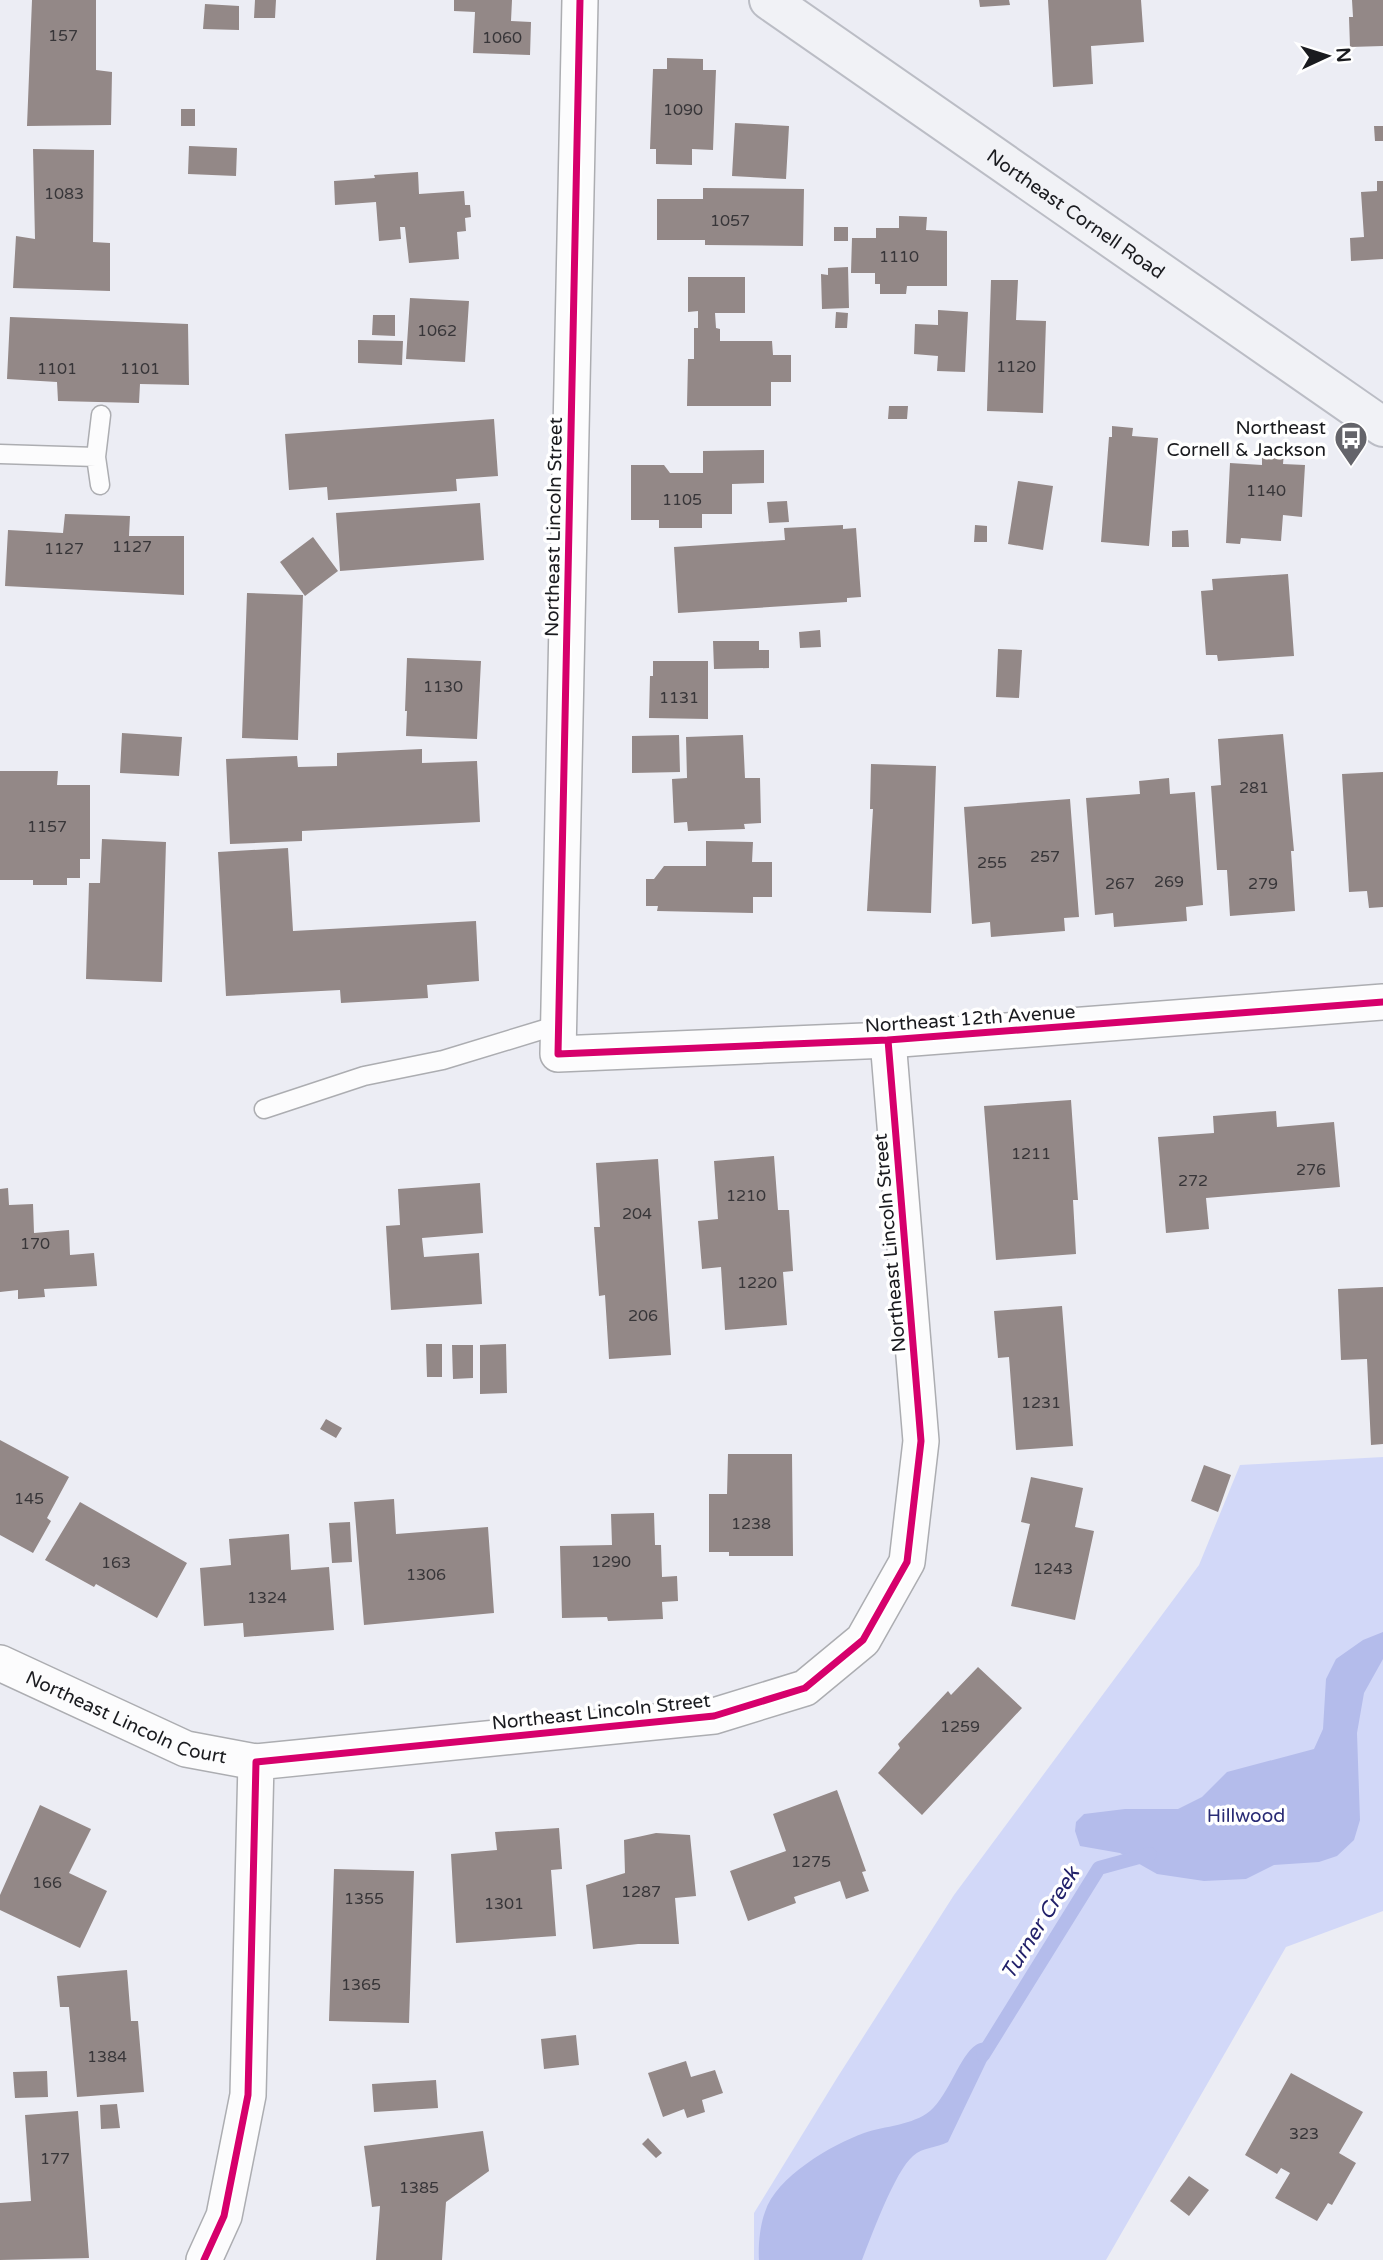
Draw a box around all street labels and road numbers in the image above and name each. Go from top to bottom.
street label: Northeast Cornell Road [982,145,1169,284]
street label: Northeast Lincoln Street [541,417,567,637]
street label: Northeast 12th Avenue [864,1001,1076,1037]
street label: Northeast Lincoln Street [869,1133,911,1353]
street label: Northeast Lincoln Court [22,1666,228,1768]
street label: Northeast Lincoln Street [491,1690,712,1734]

